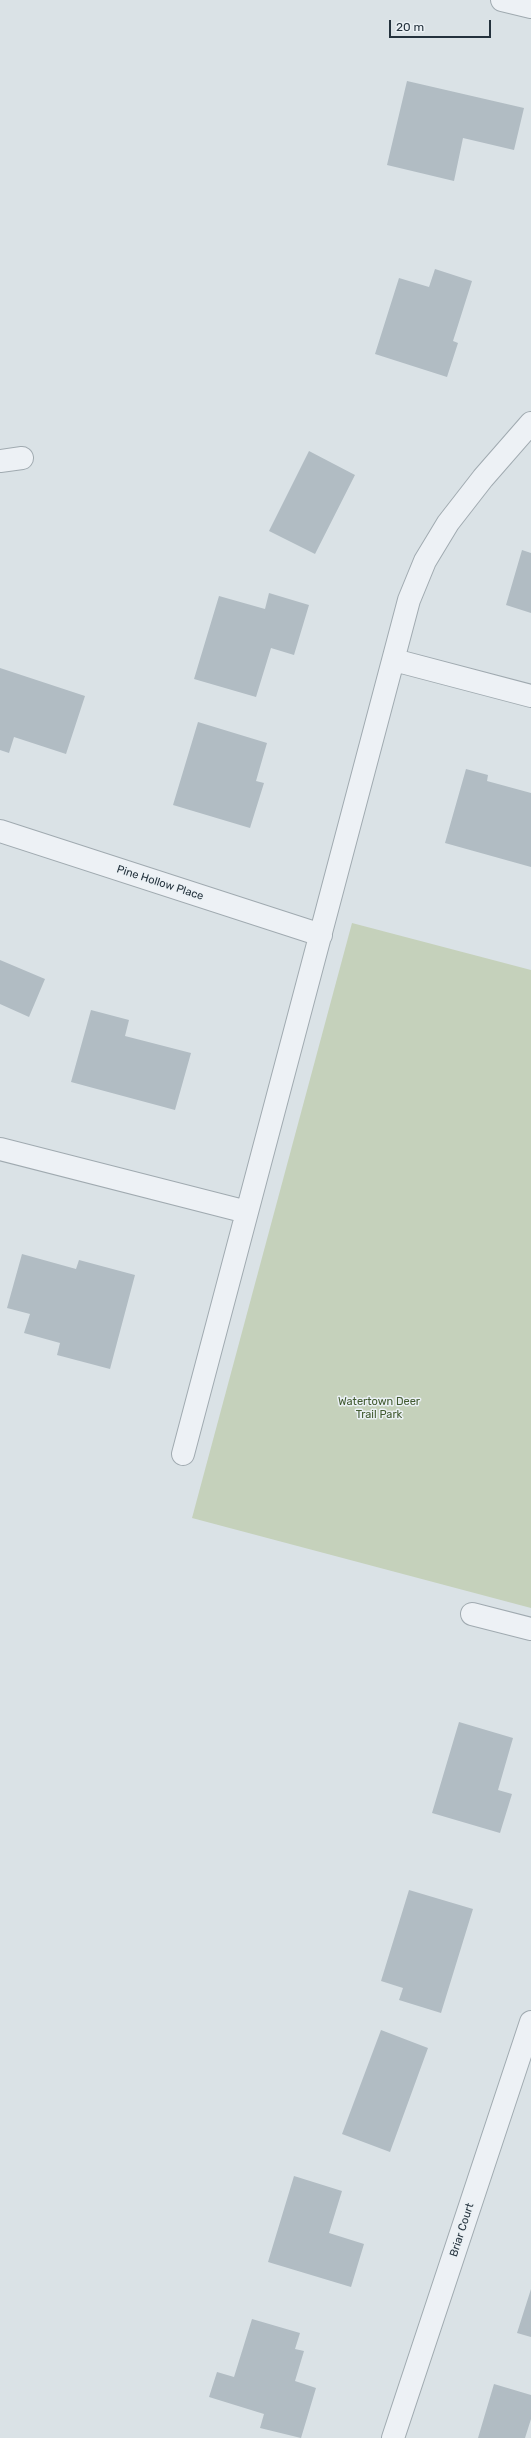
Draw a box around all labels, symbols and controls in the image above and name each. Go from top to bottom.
scale bar [391,12,493,38]
text: 20 m [396,20,424,34]
street label: Pine Hollow Place [115,863,205,903]
park label: Watertown Deer Trail Park [338,1395,420,1421]
street label: Briar Court [447,2201,477,2259]

